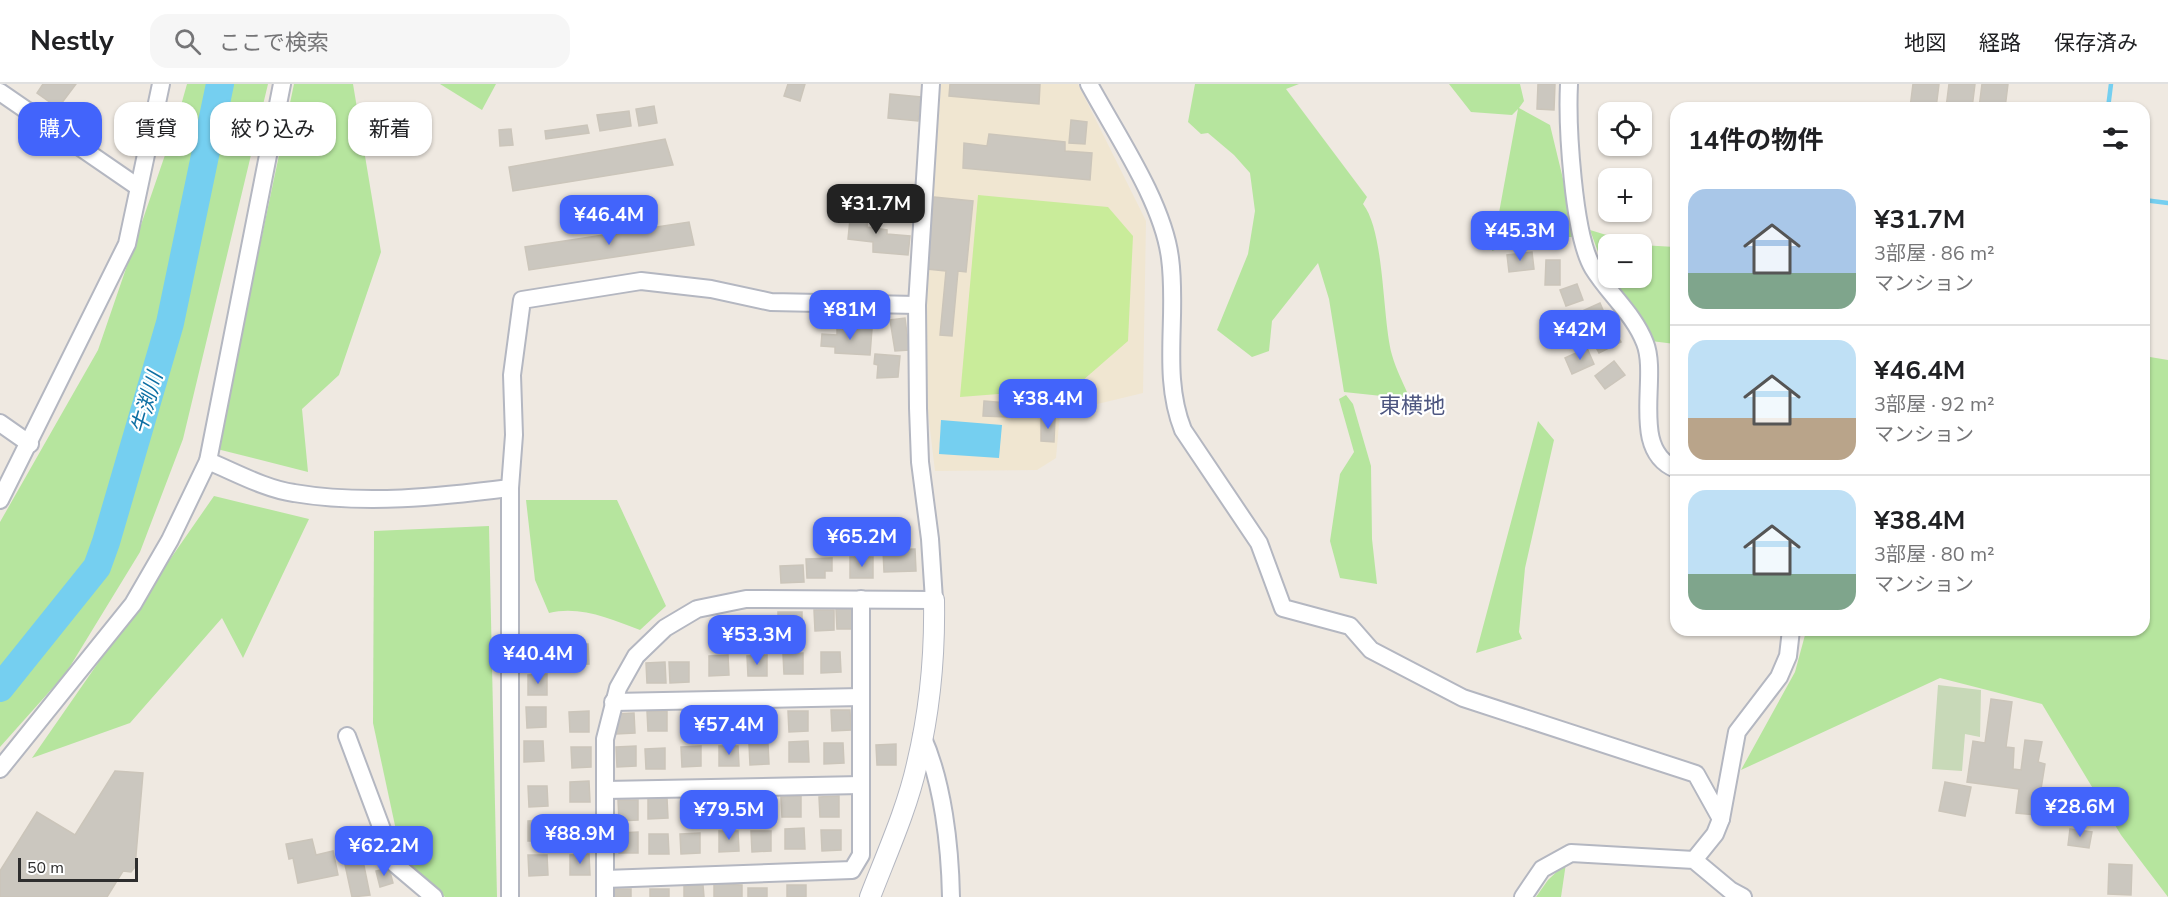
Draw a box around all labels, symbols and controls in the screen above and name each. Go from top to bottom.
search box [150,14,570,68]
text: Nestly [30,22,114,60]
icon: search [171,25,204,58]
text: ここで検索 [219,28,329,58]
text: 地図 [1904,29,1946,57]
text: 経路 [1979,29,2021,57]
text: 保存済み [2054,29,2138,57]
chip: 購入 [18,102,102,156]
chip: 賃貸 [114,102,198,156]
chip: 絞り込み [210,102,336,156]
chip: 新着 [348,102,432,156]
map controls [1598,102,1652,288]
button: locate [1598,102,1652,156]
icon: filters [2099,122,2132,155]
text: 14件の物件 [1688,123,1823,158]
button: + [1598,168,1652,222]
pin: ¥31.7M [827,184,925,235]
text: ¥31.7M [841,190,911,217]
pin: ¥46.4M [560,195,658,246]
text: ¥46.4M [574,201,644,228]
text: ¥31.7M [1874,202,1965,237]
pin: ¥45.3M [1471,211,1569,262]
icon: home [1736,213,1808,285]
text: ¥45.3M [1485,217,1555,244]
button: − [1598,234,1652,288]
text: 3部屋 · 86 m² [1874,240,1995,267]
text: マンション [1874,270,1974,297]
pin: ¥81M [814,290,886,341]
text: ¥81M [823,296,877,323]
pin: ¥42M [1544,310,1616,361]
text: ¥42M [1553,316,1607,343]
text: ¥46.4M [1874,353,1965,388]
icon: home [1736,364,1808,436]
water label: 牛渕川 [125,367,170,437]
pin: ¥38.4M [999,379,1097,430]
text: ¥38.4M [1013,385,1083,412]
district label: 東横地 [1379,391,1445,421]
text: 3部屋 · 92 m² [1874,391,1995,418]
text: マンション [1874,421,1974,448]
text: ¥38.4M [1874,503,1965,538]
icon: home [1736,514,1808,586]
pin: ¥65.2M [813,517,911,568]
text: ¥65.2M [827,523,897,550]
text: 3部屋 · 80 m² [1874,541,1995,568]
text: マンション [1874,571,1974,598]
pin: ¥53.3M [708,615,806,666]
text: ¥53.3M [722,621,792,648]
pin: ¥40.4M [489,634,587,685]
text: ¥40.4M [503,640,573,667]
pin: ¥57.4M [680,705,778,756]
text: ¥57.4M [694,711,764,738]
pin: ¥28.6M [2031,787,2129,838]
pin: ¥79.5M [680,790,778,841]
text: ¥28.6M [2045,793,2115,820]
text: ¥79.5M [694,796,764,823]
pin: ¥88.9M [531,814,629,865]
text: ¥88.9M [545,820,615,847]
pin: ¥62.2M [335,826,433,877]
text: ¥62.2M [349,832,419,859]
scale bar [18,855,138,882]
text: 50 m [27,857,64,879]

